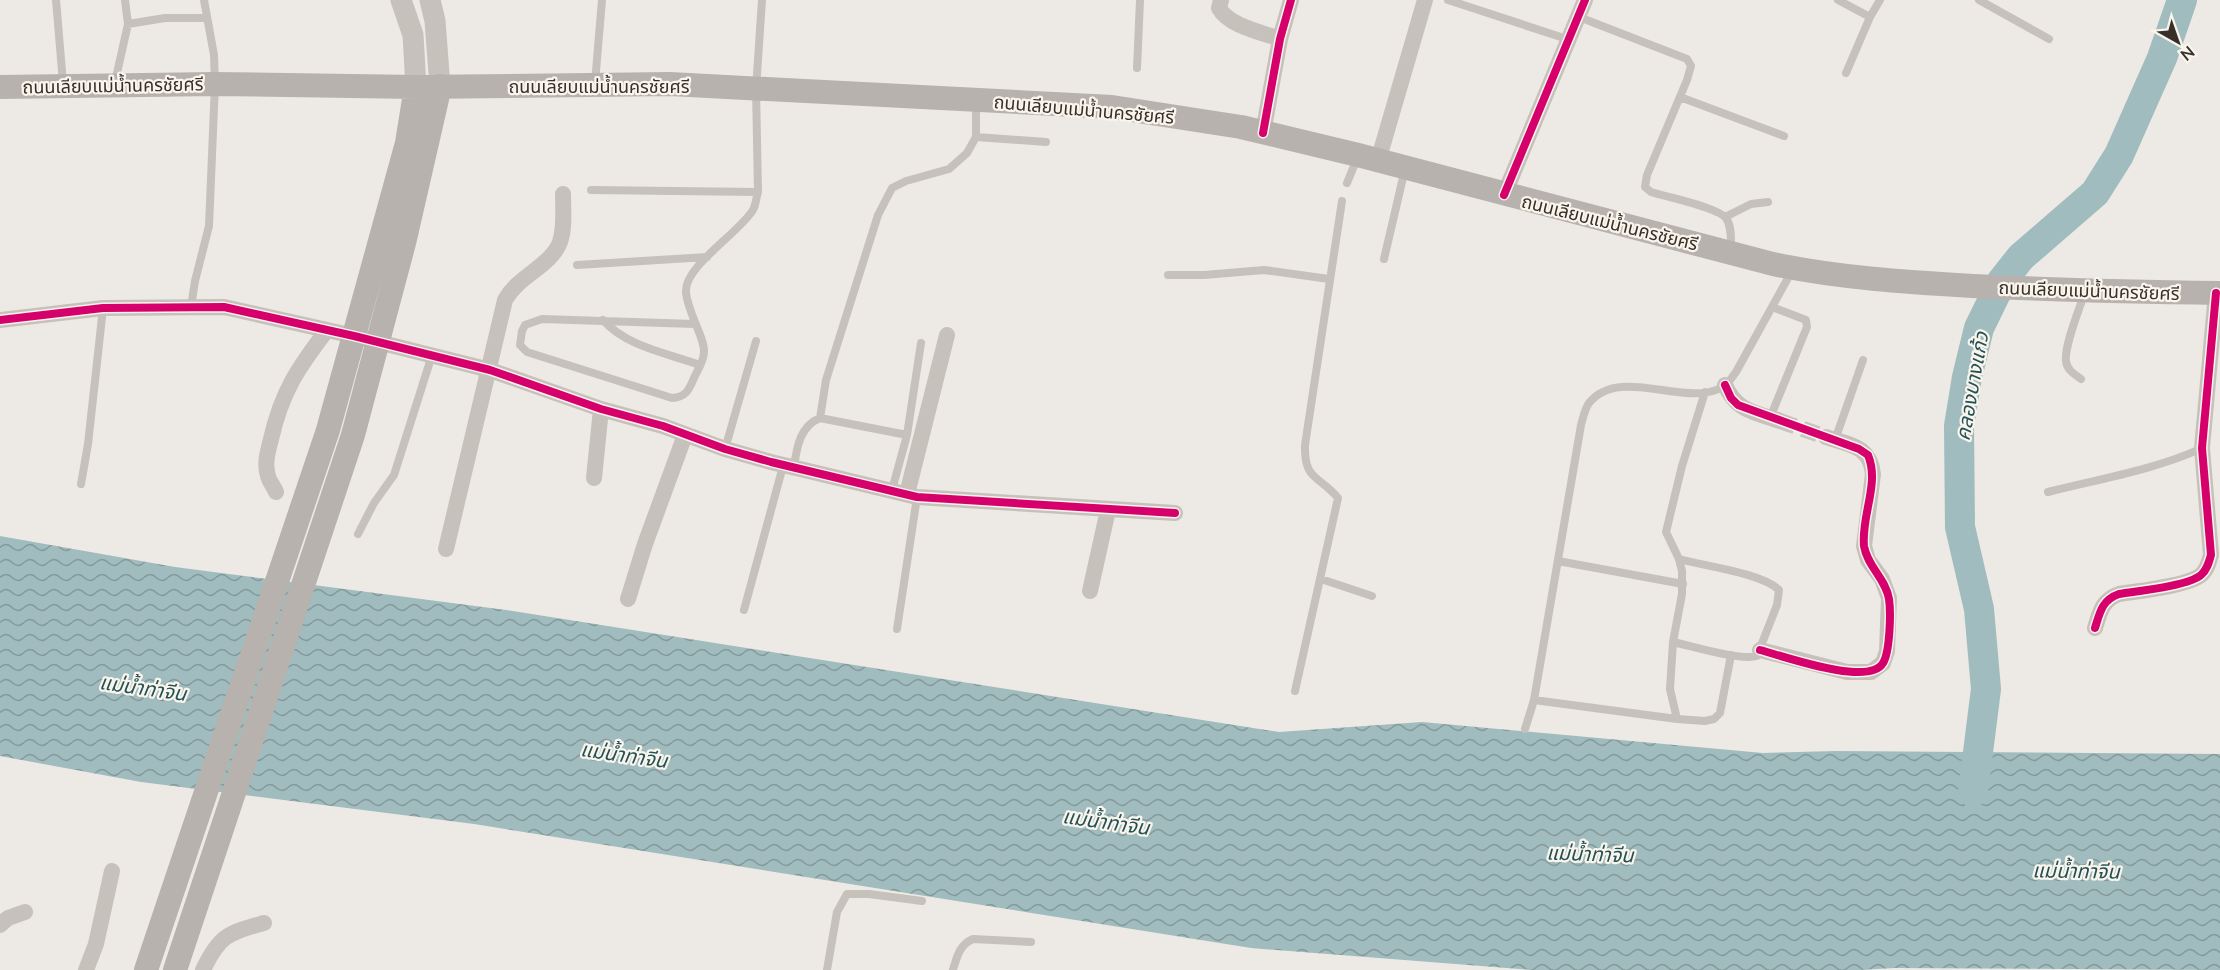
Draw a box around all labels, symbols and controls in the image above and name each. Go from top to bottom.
north arrow [2148,12,2208,72]
text: N [2177,43,2199,65]
street label: ถนนเลียบแม่น้ำนครชัยศรี [22,71,204,98]
street label: ถนนเลียบแม่น้ำนครชัยศรี [508,74,690,97]
street label: ถนนเลียบแม่น้ำนครชัยศรี [993,89,1175,128]
street label: ถนนเลียบแม่น้ำนครชัยศรี [1520,188,1701,255]
street label: ถนนเลียบแม่น้ำนครชัยศรี [1998,275,2180,304]
water label: คลองบางแก้ว [1950,329,1993,442]
water label: แม่น้ำท่าจีน [98,668,190,705]
water label: แม่น้ำท่าจีน [579,735,671,772]
water label: แม่น้ำท่าจีน [1061,802,1153,839]
water label: แม่น้ำท่าจีน [1546,838,1636,867]
water label: แม่น้ำท่าจีน [2032,856,2122,883]

